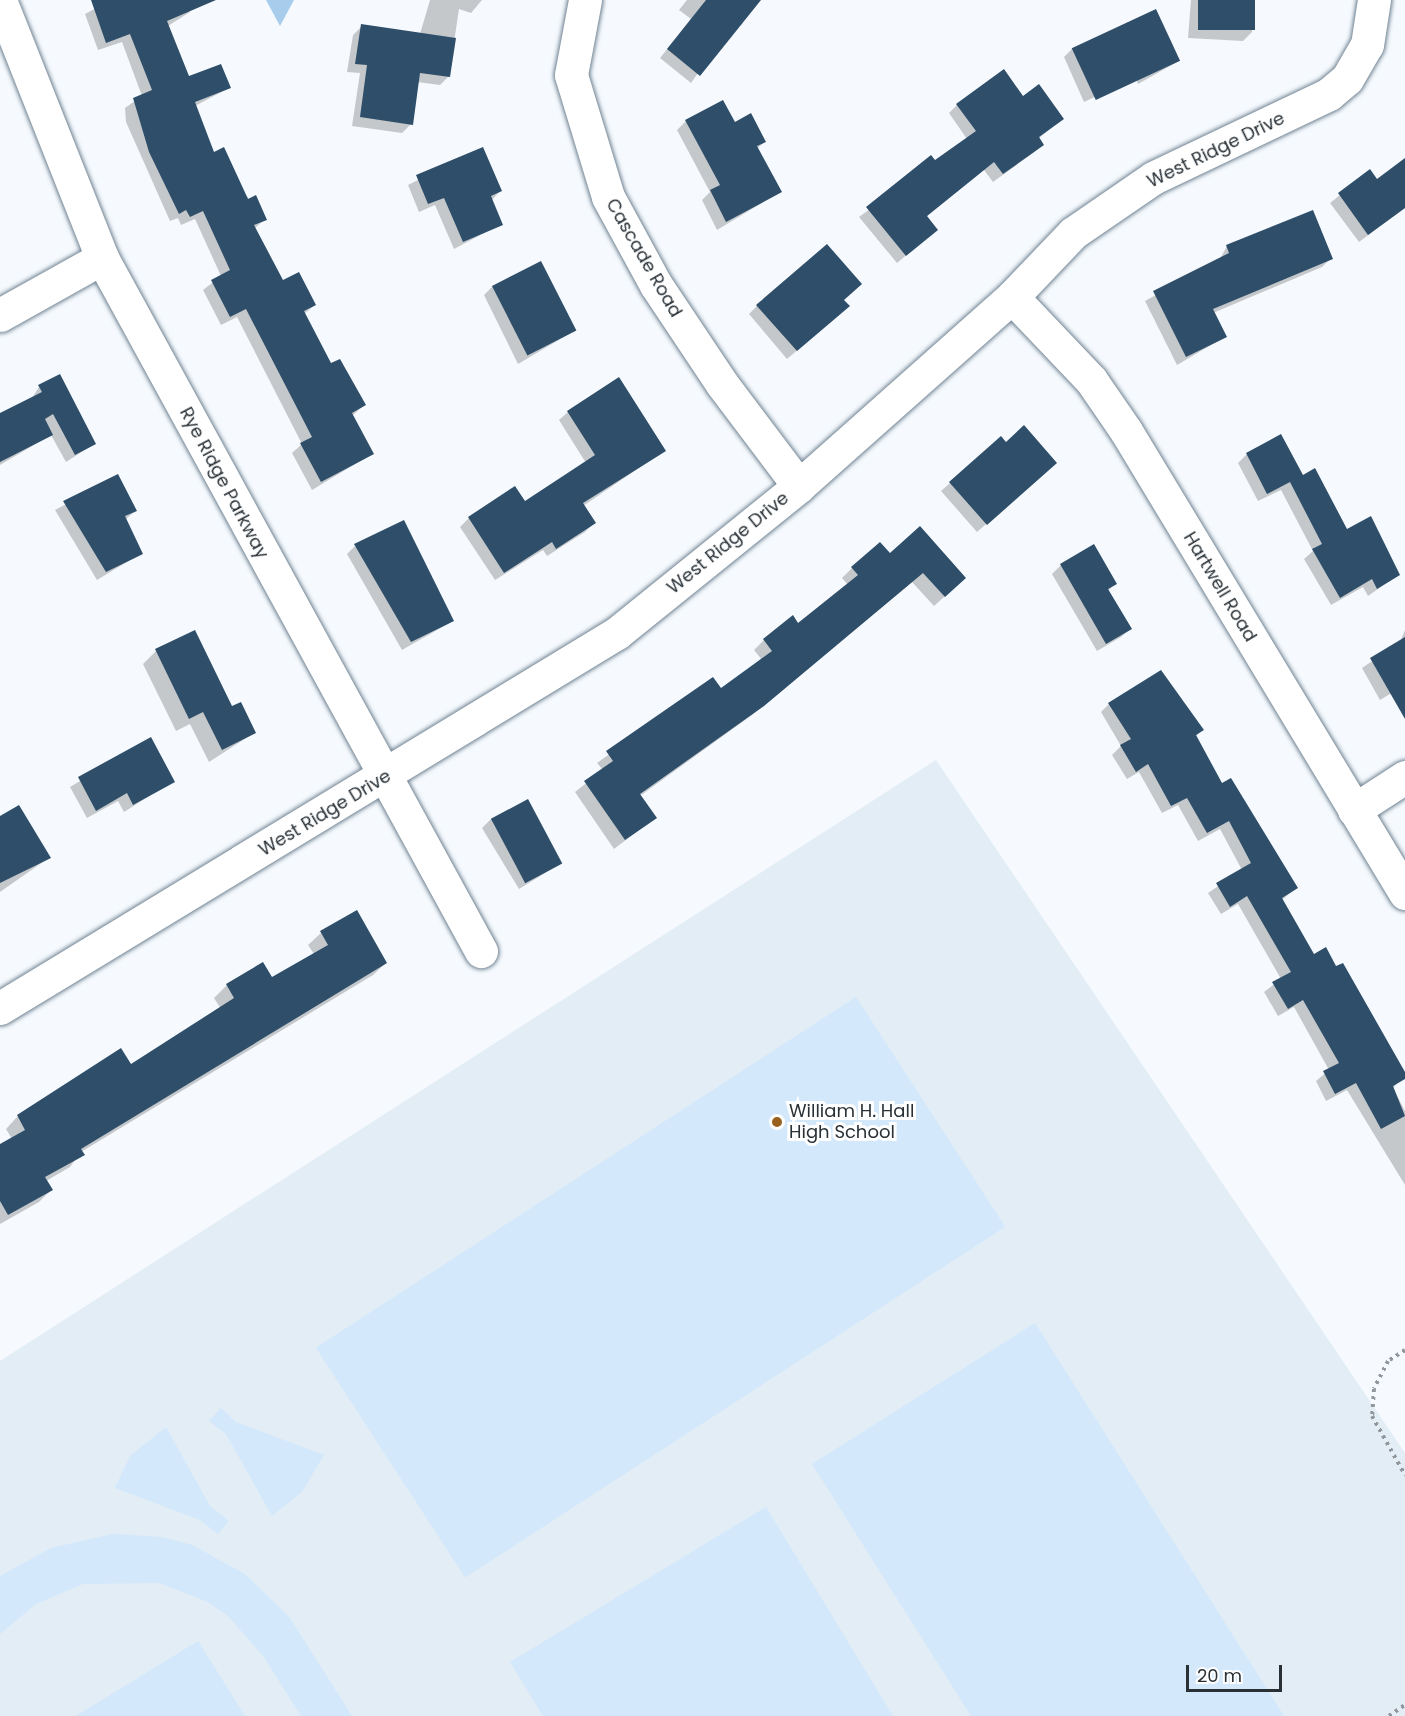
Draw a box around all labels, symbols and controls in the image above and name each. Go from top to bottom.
street label: West Ridge Drive [1144,107,1288,193]
street label: Cascade Road [601,195,687,321]
street label: Rye Ridge Parkway [175,404,273,562]
street label: West Ridge Drive [663,487,793,599]
street label: Hartwell Road [1179,528,1261,646]
street label: West Ridge Drive [255,765,395,861]
place label: William H. Hall High School [789,1101,914,1144]
marker: William H. Hall High School [770,1115,784,1129]
scale bar [1189,1653,1285,1691]
text: 20 m [1197,1663,1242,1688]

